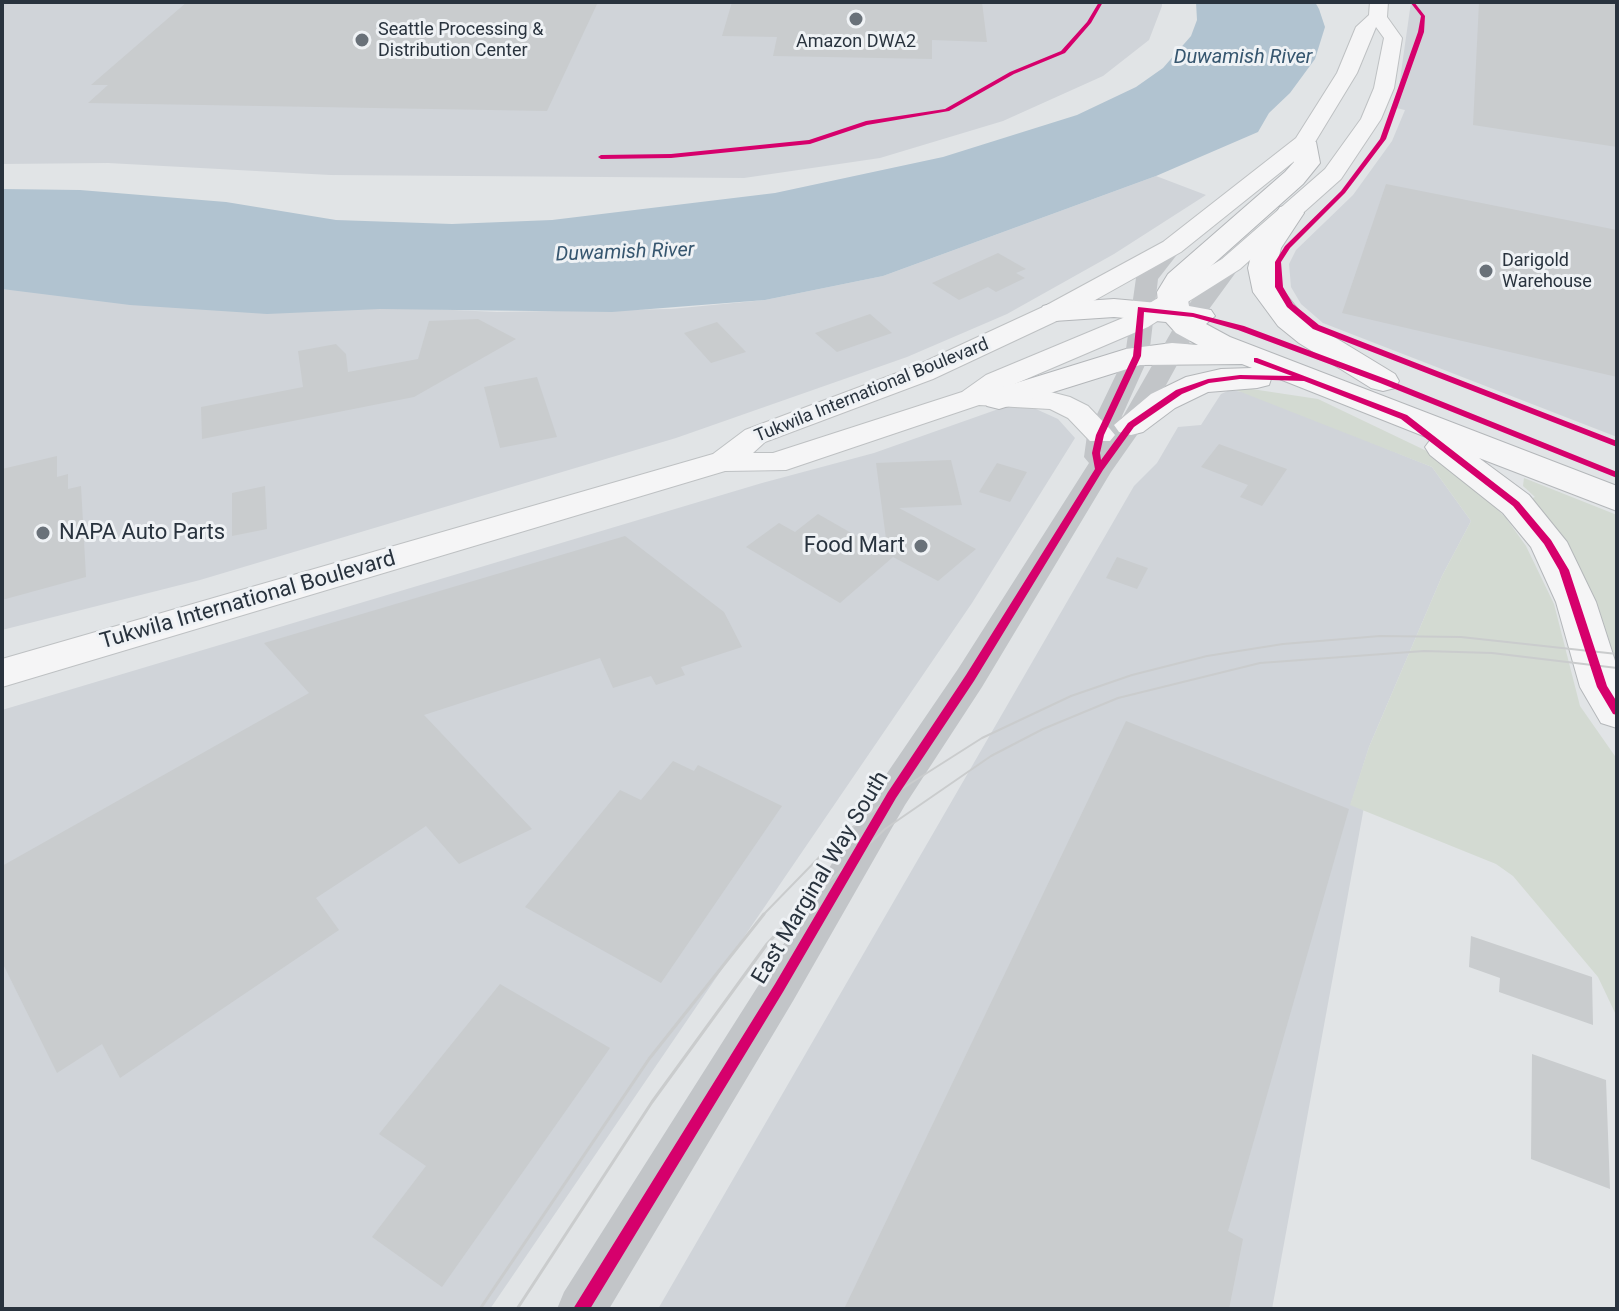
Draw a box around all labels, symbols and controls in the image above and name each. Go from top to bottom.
marker: Amazon DWA2 [847,10,865,28]
place label: Seattle Processing & Distribution Center [378,19,543,62]
marker: Seattle Processing & Distribution Center [353,31,371,49]
place label: Amazon DWA2 [796,31,916,53]
water label: Duwamish River [1174,46,1312,70]
water label: Duwamish River [555,239,695,267]
place label: Darigold Warehouse [1502,250,1592,292]
marker: Darigold Warehouse [1477,262,1495,280]
street label: Tukwila International Boulevard [752,334,992,448]
place label: NAPA Auto Parts [59,520,225,546]
marker: NAPA Auto Parts [34,524,52,542]
place label: Food Mart [804,533,905,559]
marker: Food Mart [912,537,930,555]
street label: Tukwila International Boulevard [97,546,399,656]
street label: East Marginal Way South [747,767,895,989]

